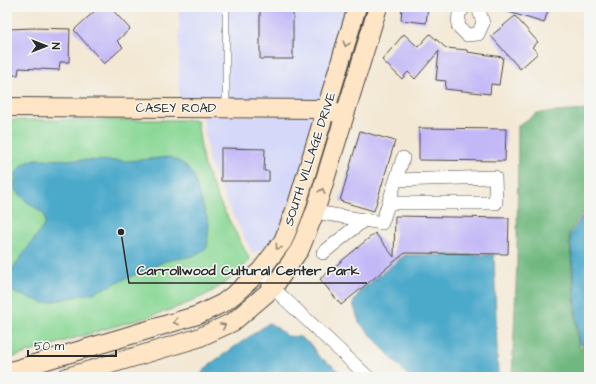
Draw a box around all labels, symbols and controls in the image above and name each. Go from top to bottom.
north arrow [26,26,66,66]
one-way arrow [342,41,351,48]
text: N [48,43,63,50]
street label: SOUTH VILLAGE DRIVE [280,90,340,228]
street label: CASEY ROAD [136,99,217,117]
one-way arrow [317,188,326,195]
one-way arrow [276,243,283,250]
callout: Carrollwood Cultural Center Park [129,257,367,283]
text: Carrollwood Cultural Center Park [137,261,360,281]
one-way arrow [173,317,180,326]
one-way arrow [219,323,227,331]
scale bar [28,332,116,358]
text: 50 m [34,338,65,355]

